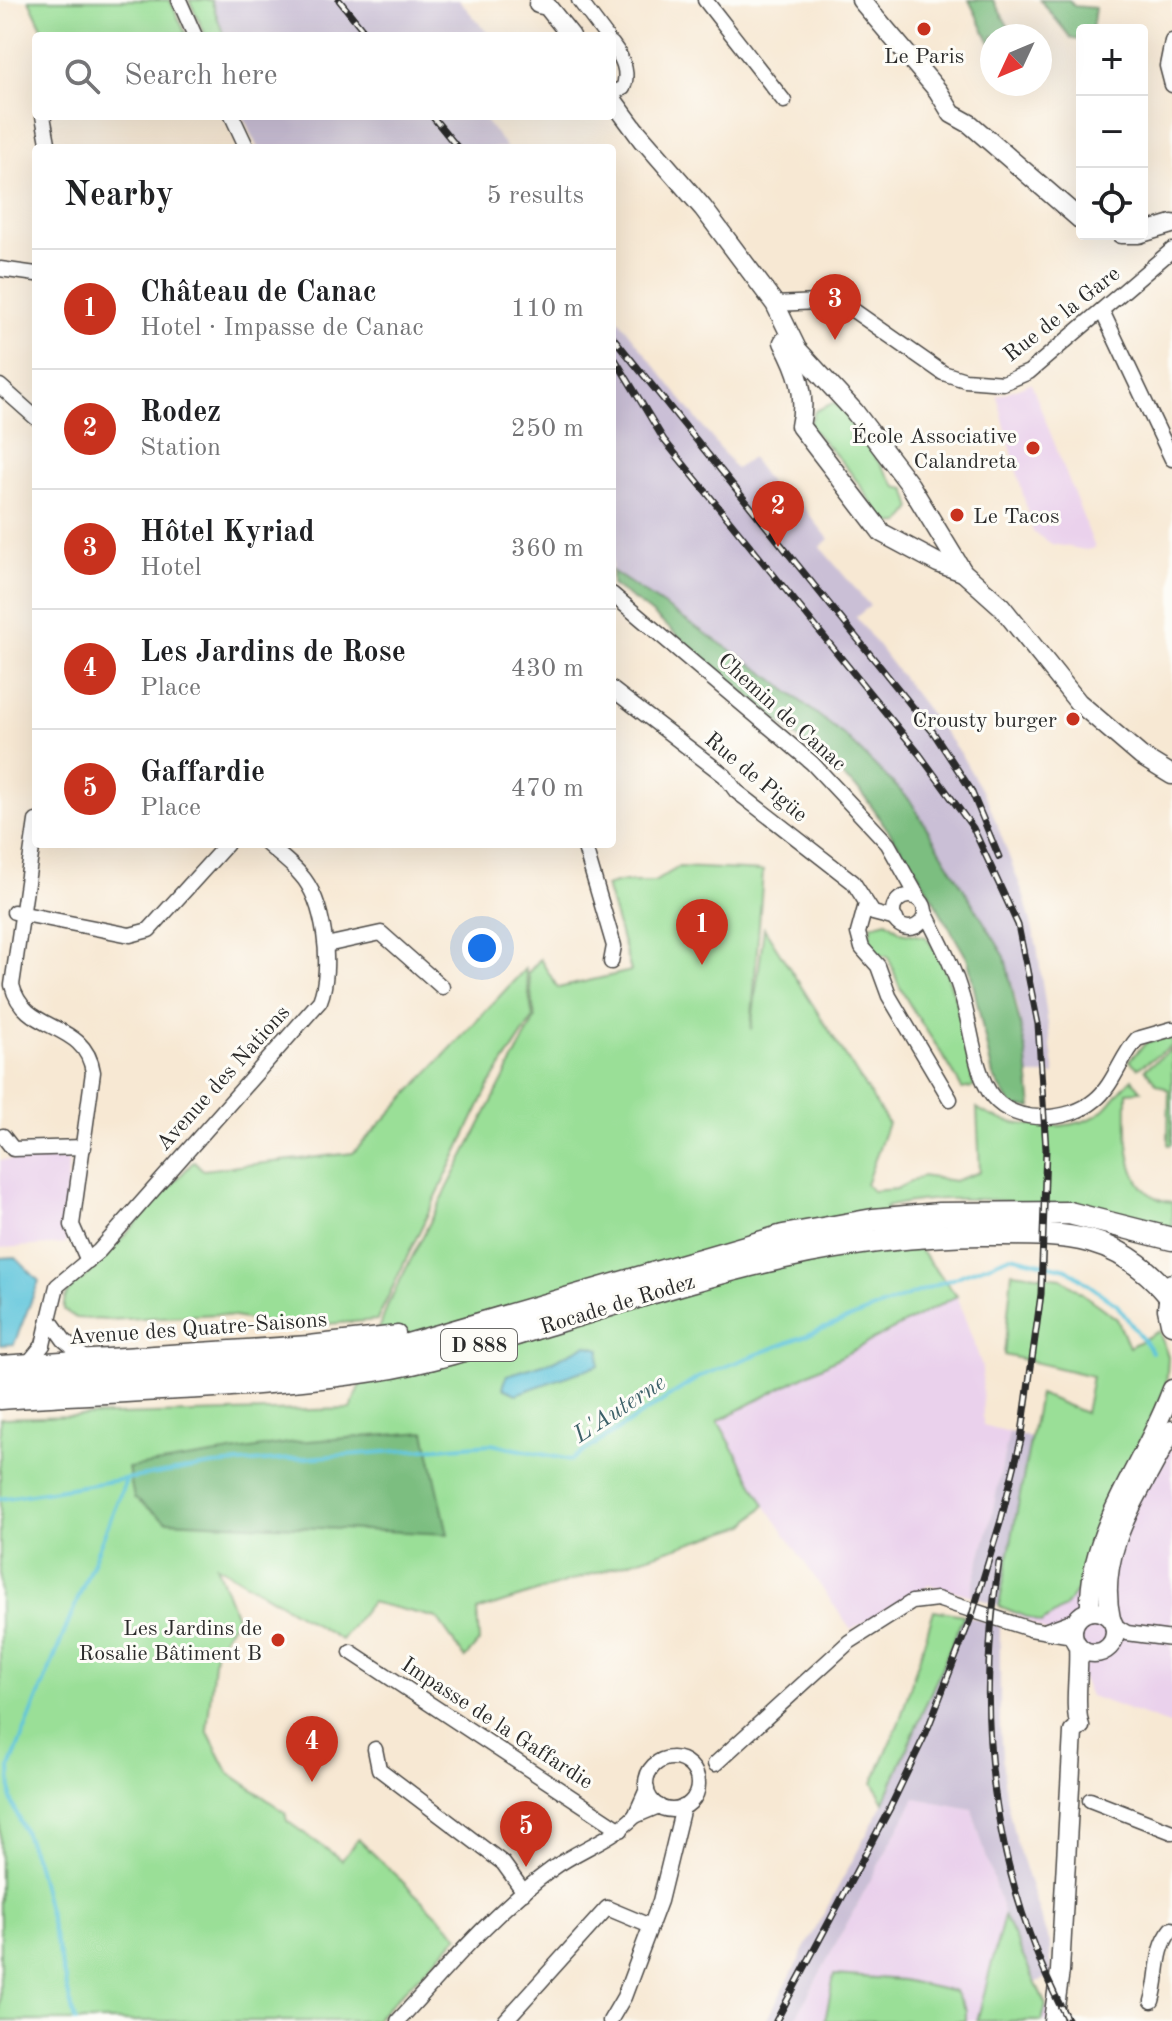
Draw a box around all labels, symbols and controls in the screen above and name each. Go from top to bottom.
marker: Le Paris [915,20,933,38]
north arrow [980,24,1052,96]
map controls [1076,24,1148,240]
button: + [1076,24,1148,96]
search box [32,32,616,120]
place label: Le Paris [884,46,964,68]
icon: search [60,54,104,98]
text: Search here [124,61,278,91]
button: − [1076,96,1148,168]
button: locate [1076,168,1148,240]
text: Nearby [64,179,174,213]
text: 5 results [486,183,584,209]
street label: Rue de la Gare [1000,263,1124,366]
pin: 3 [809,274,861,340]
text: Château de Canac [140,278,377,308]
text: 1 [82,296,98,322]
text: 110 m [511,296,584,322]
text: Hotel · Impasse de Canac [140,315,424,341]
text: Rodez [140,398,221,428]
text: 2 [82,416,98,442]
text: 250 m [511,416,584,442]
place label: École Associative Calandreta [852,423,1017,473]
text: Station [140,435,221,461]
marker: École Associative Calandreta [1024,439,1042,457]
pin: 2 [752,481,804,547]
marker: Le Tacos [948,506,966,524]
place label: Le Tacos [973,506,1060,528]
text: Hôtel Kyriad [140,518,315,548]
text: 3 [82,536,98,562]
text: 360 m [511,536,584,562]
text: Hotel [140,555,201,581]
text: Les Jardins de Rose [140,638,406,668]
street label: Chemin de Canac [713,649,850,776]
text: 4 [82,656,98,682]
text: 430 m [511,656,584,682]
text: Place [140,675,201,701]
place label: Crousty burger [912,710,1057,732]
marker: Crousty burger [1064,710,1082,728]
street label: Rue de Pigüe [700,729,811,827]
text: Gaffardie [140,758,265,788]
text: 5 [82,776,98,802]
text: 470 m [511,776,584,802]
text: Place [140,795,201,821]
pin: 1 [676,899,728,965]
your location [462,928,502,968]
street label: Avenue des Nations [153,1001,294,1155]
street label: Rocade de Rodez [538,1271,698,1339]
street label: Avenue des Quatre-Saisons [68,1309,328,1349]
road number: D 888 [441,1329,517,1361]
water label: L'Auterne [569,1371,671,1449]
place label: Les Jardins de Rosalie Bâtiment B [79,1618,262,1665]
marker: Les Jardins de Rosalie Bâtiment B [269,1631,287,1649]
street label: Impasse de la Gaffardie [397,1654,596,1794]
pin: 4 [286,1716,338,1782]
pin: 5 [500,1801,552,1867]

